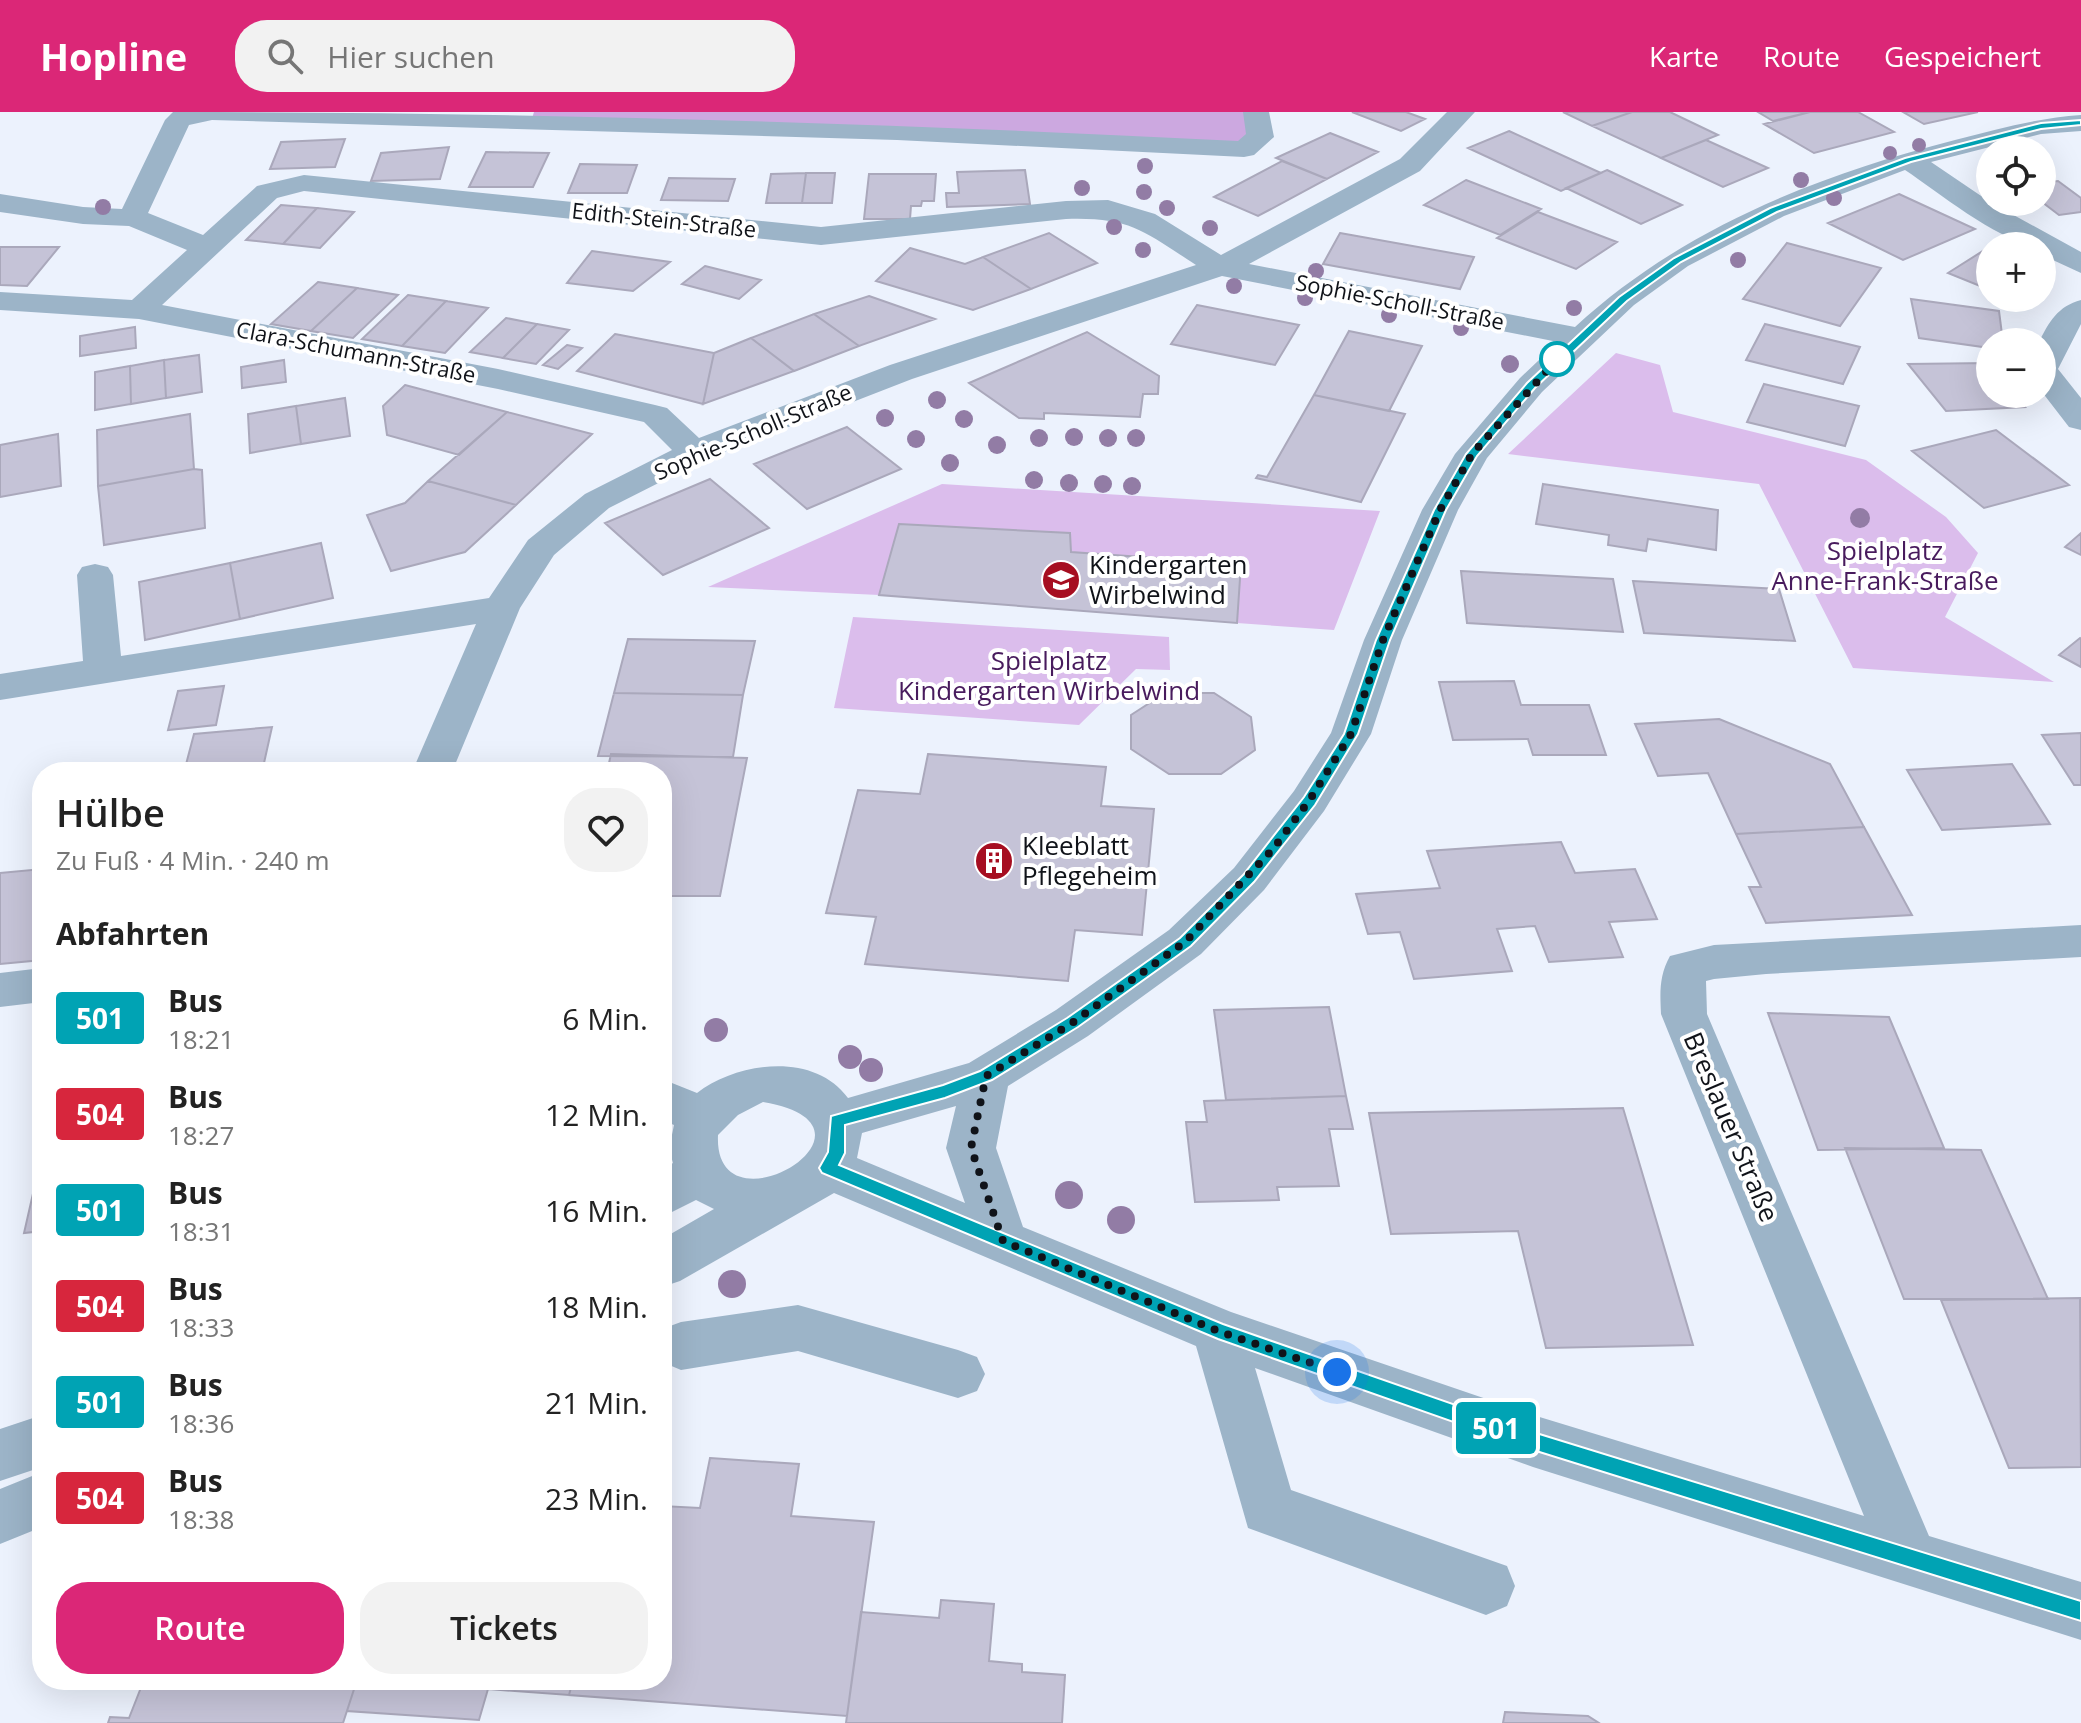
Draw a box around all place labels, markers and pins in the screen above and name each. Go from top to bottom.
unlabelled marker [1540,342,1574,376]
place label: Kindergarten Wirbelwind [1089,546,1248,612]
school or university icon: Kindergarten Wirbelwind [1040,559,1082,601]
place label: Kleeblatt Pflegeheim [1022,827,1157,893]
building icon: Kleeblatt Pflegeheim [973,840,1015,882]

